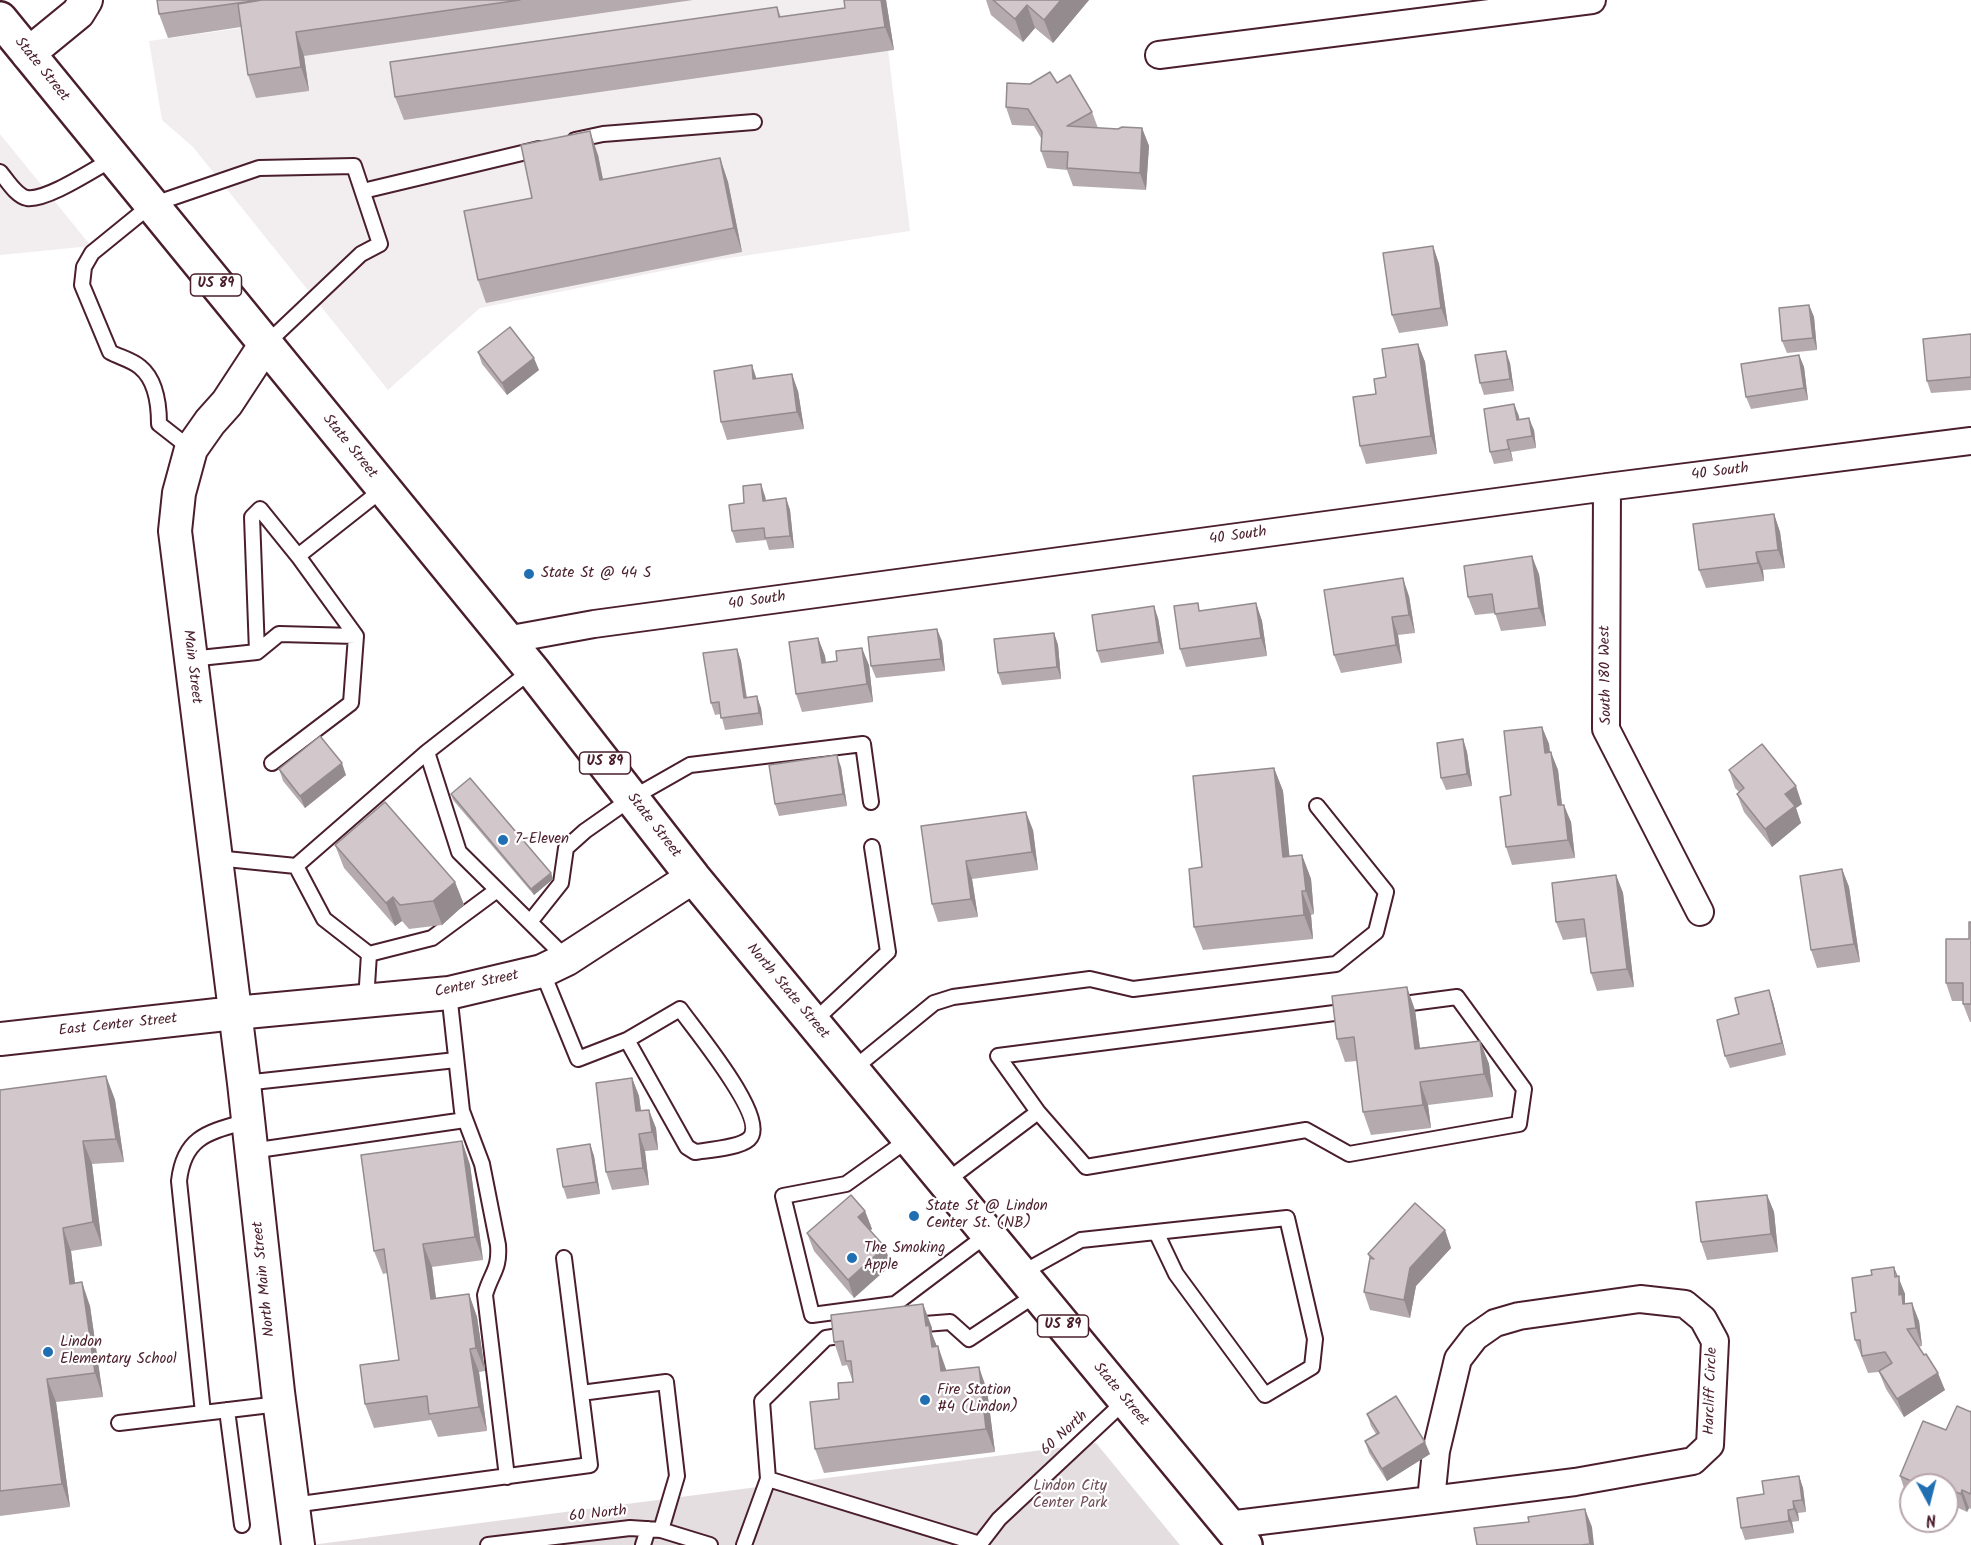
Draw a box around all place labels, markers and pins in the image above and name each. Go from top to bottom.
place label: State St @ 44 S [541,565,651,583]
marker: State St @ 44 S [522,567,536,581]
place label: 7-Eleven [515,831,569,849]
marker: 7-Eleven [496,833,510,847]
place label: State St @ Lindon Center St. (NB) [926,1198,1048,1233]
marker: State St @ Lindon Center St. (NB) [907,1209,921,1223]
place label: The Smoking Apple [864,1240,945,1275]
marker: The Smoking Apple [845,1251,859,1265]
place label: Lindon Elementary School [60,1334,177,1369]
marker: Lindon Elementary School [41,1345,55,1359]
place label: Fire Station #4 (Lindon) [937,1382,1018,1417]
marker: Fire Station #4 (Lindon) [918,1393,932,1407]

